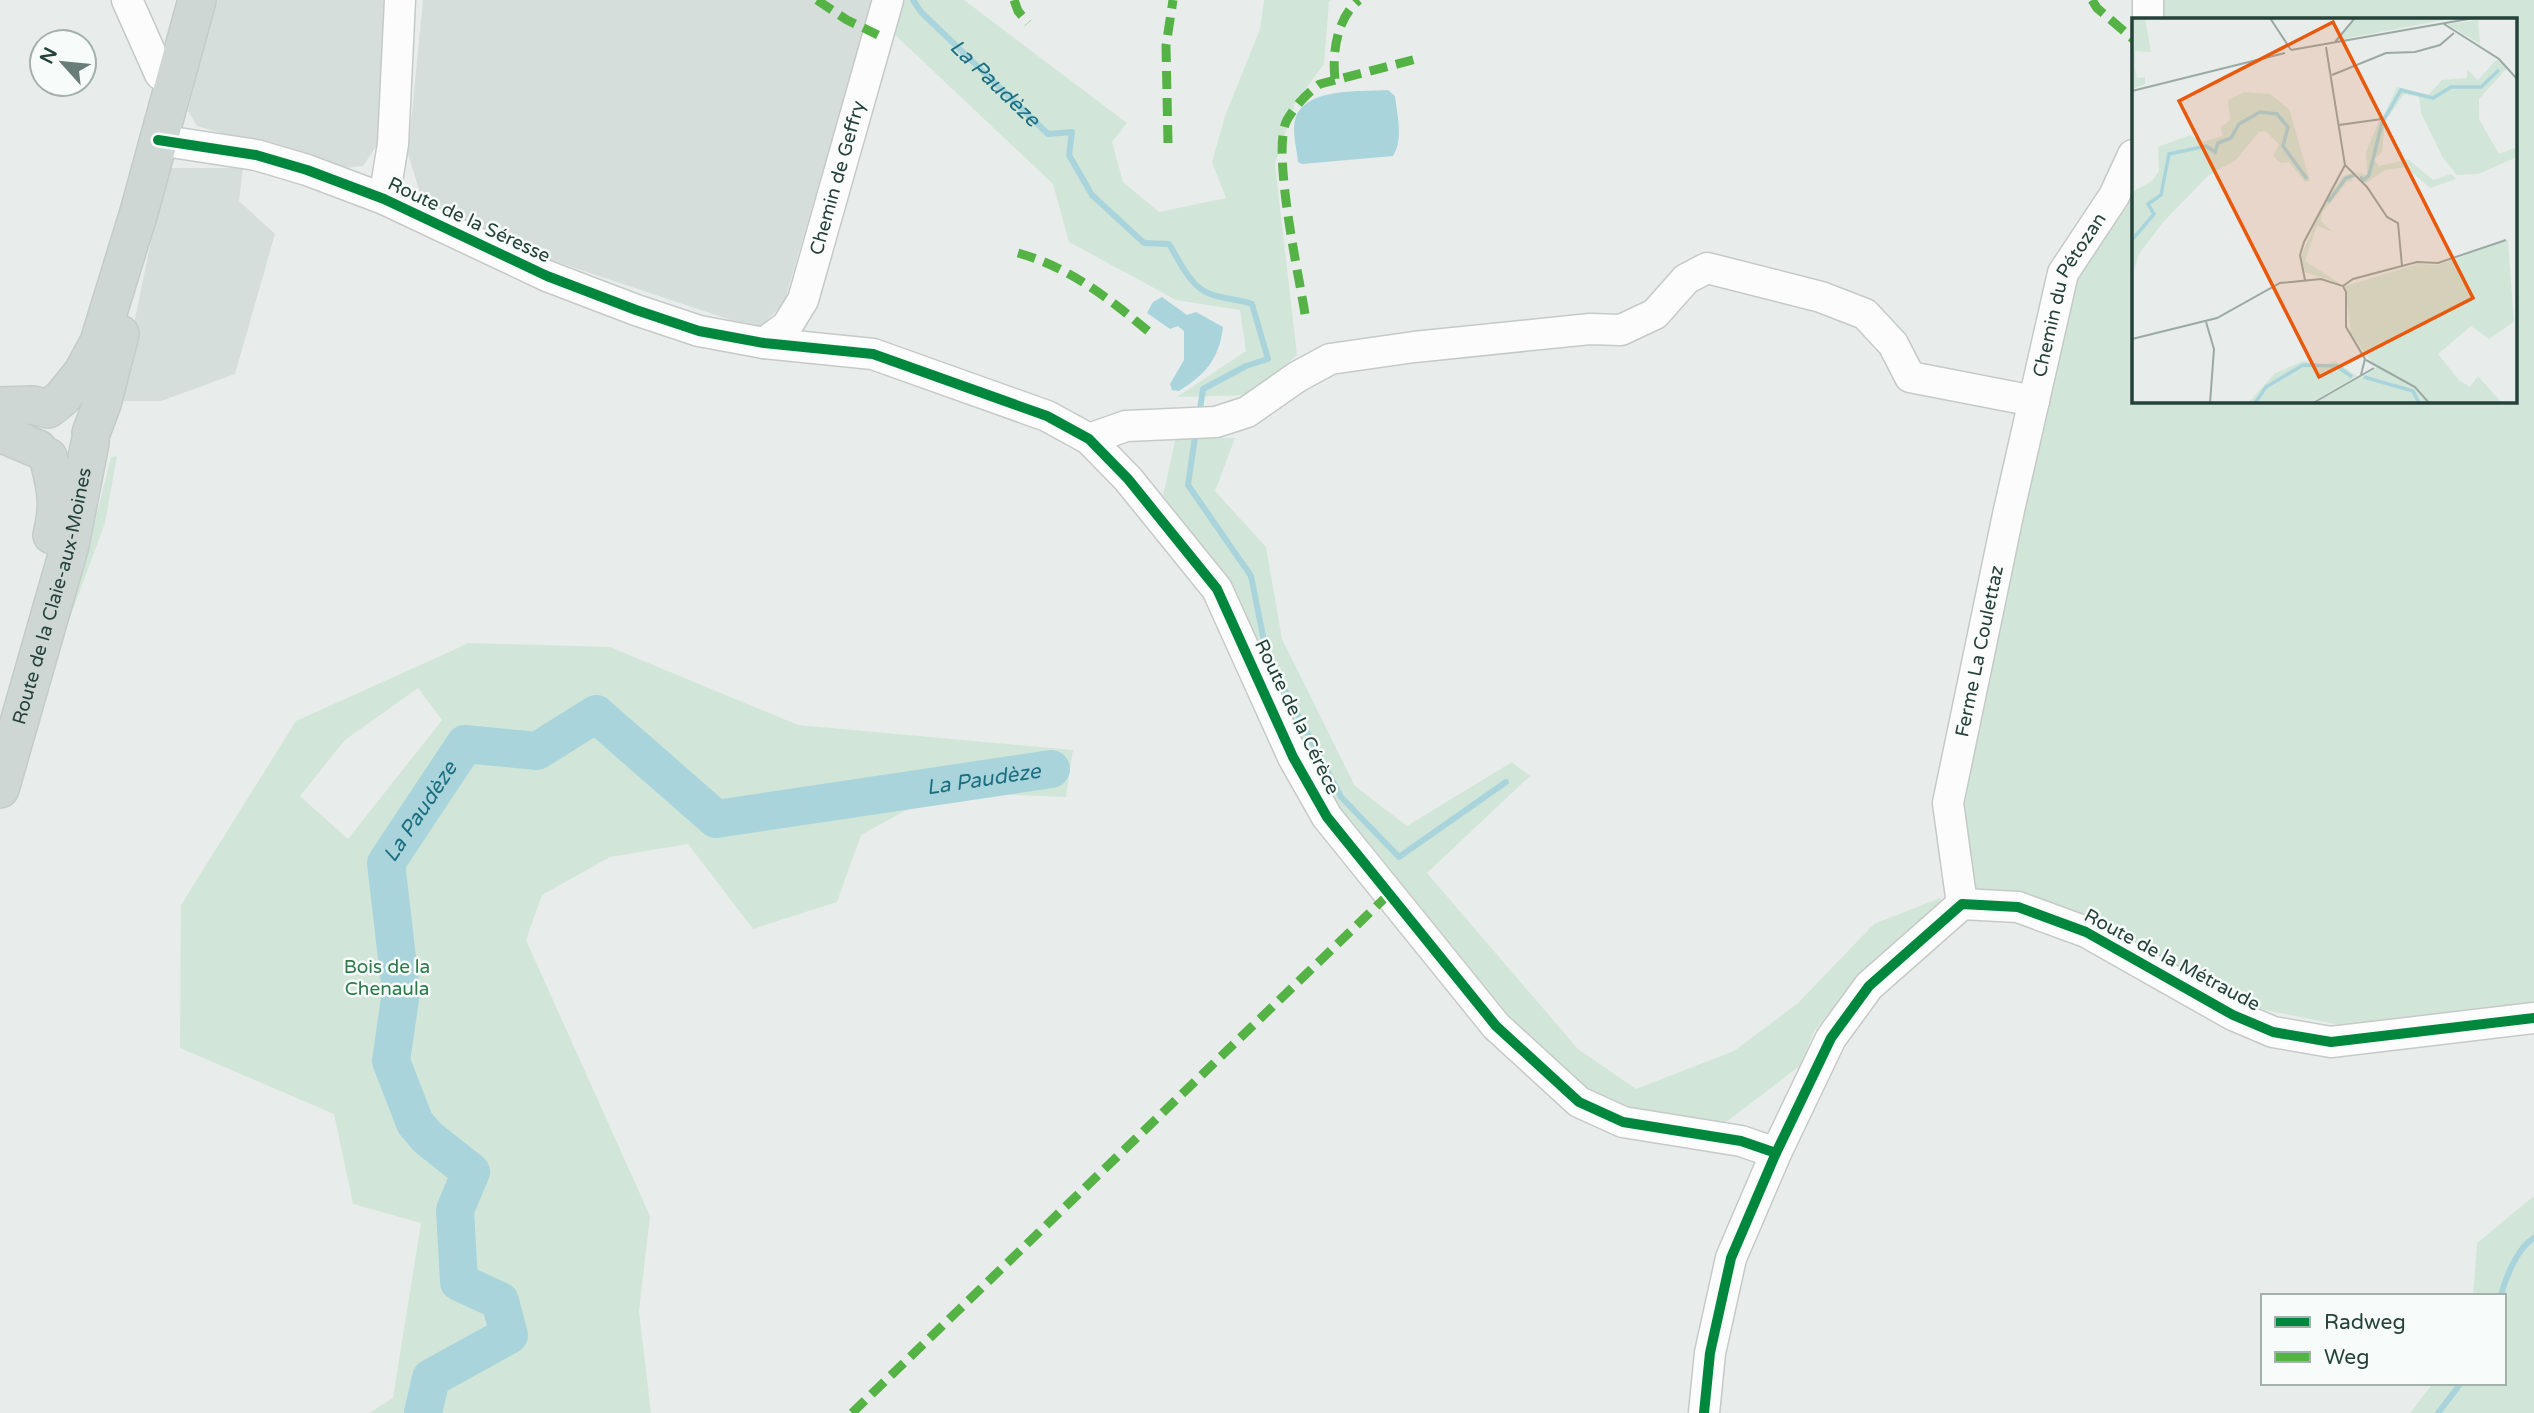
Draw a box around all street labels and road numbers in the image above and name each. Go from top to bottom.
street label: Chemin de Geffry [805,98,870,258]
street label: Route de la Séresse [384,173,554,267]
street label: Chemin du Pétozan [2029,209,2111,379]
street label: Route de la Claie-aux-Moines [8,466,96,727]
street label: Ferme La Coulettaz [1951,563,2008,739]
street label: Route de la Cérèce [1250,636,1344,798]
street label: Route de la Métraude [2080,904,2264,1016]

